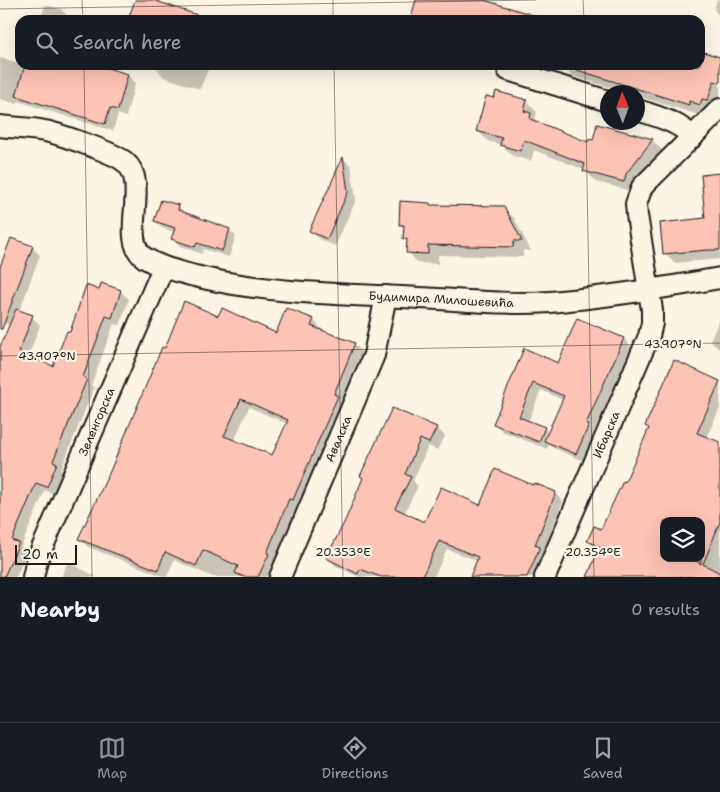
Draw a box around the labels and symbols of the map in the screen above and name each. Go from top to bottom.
north arrow [600,85,645,130]
street label: Будимира Милошевића [368,288,514,311]
text: 43.907°N [644,336,702,352]
text: 43.907°N [18,348,76,364]
street label: Зеленгорска [75,385,119,458]
street label: Ибарска [589,408,624,461]
street label: Авалска [322,413,356,464]
scale bar [15,542,78,565]
text: 20.353°E [315,544,371,560]
text: 20.354°E [565,544,621,560]

